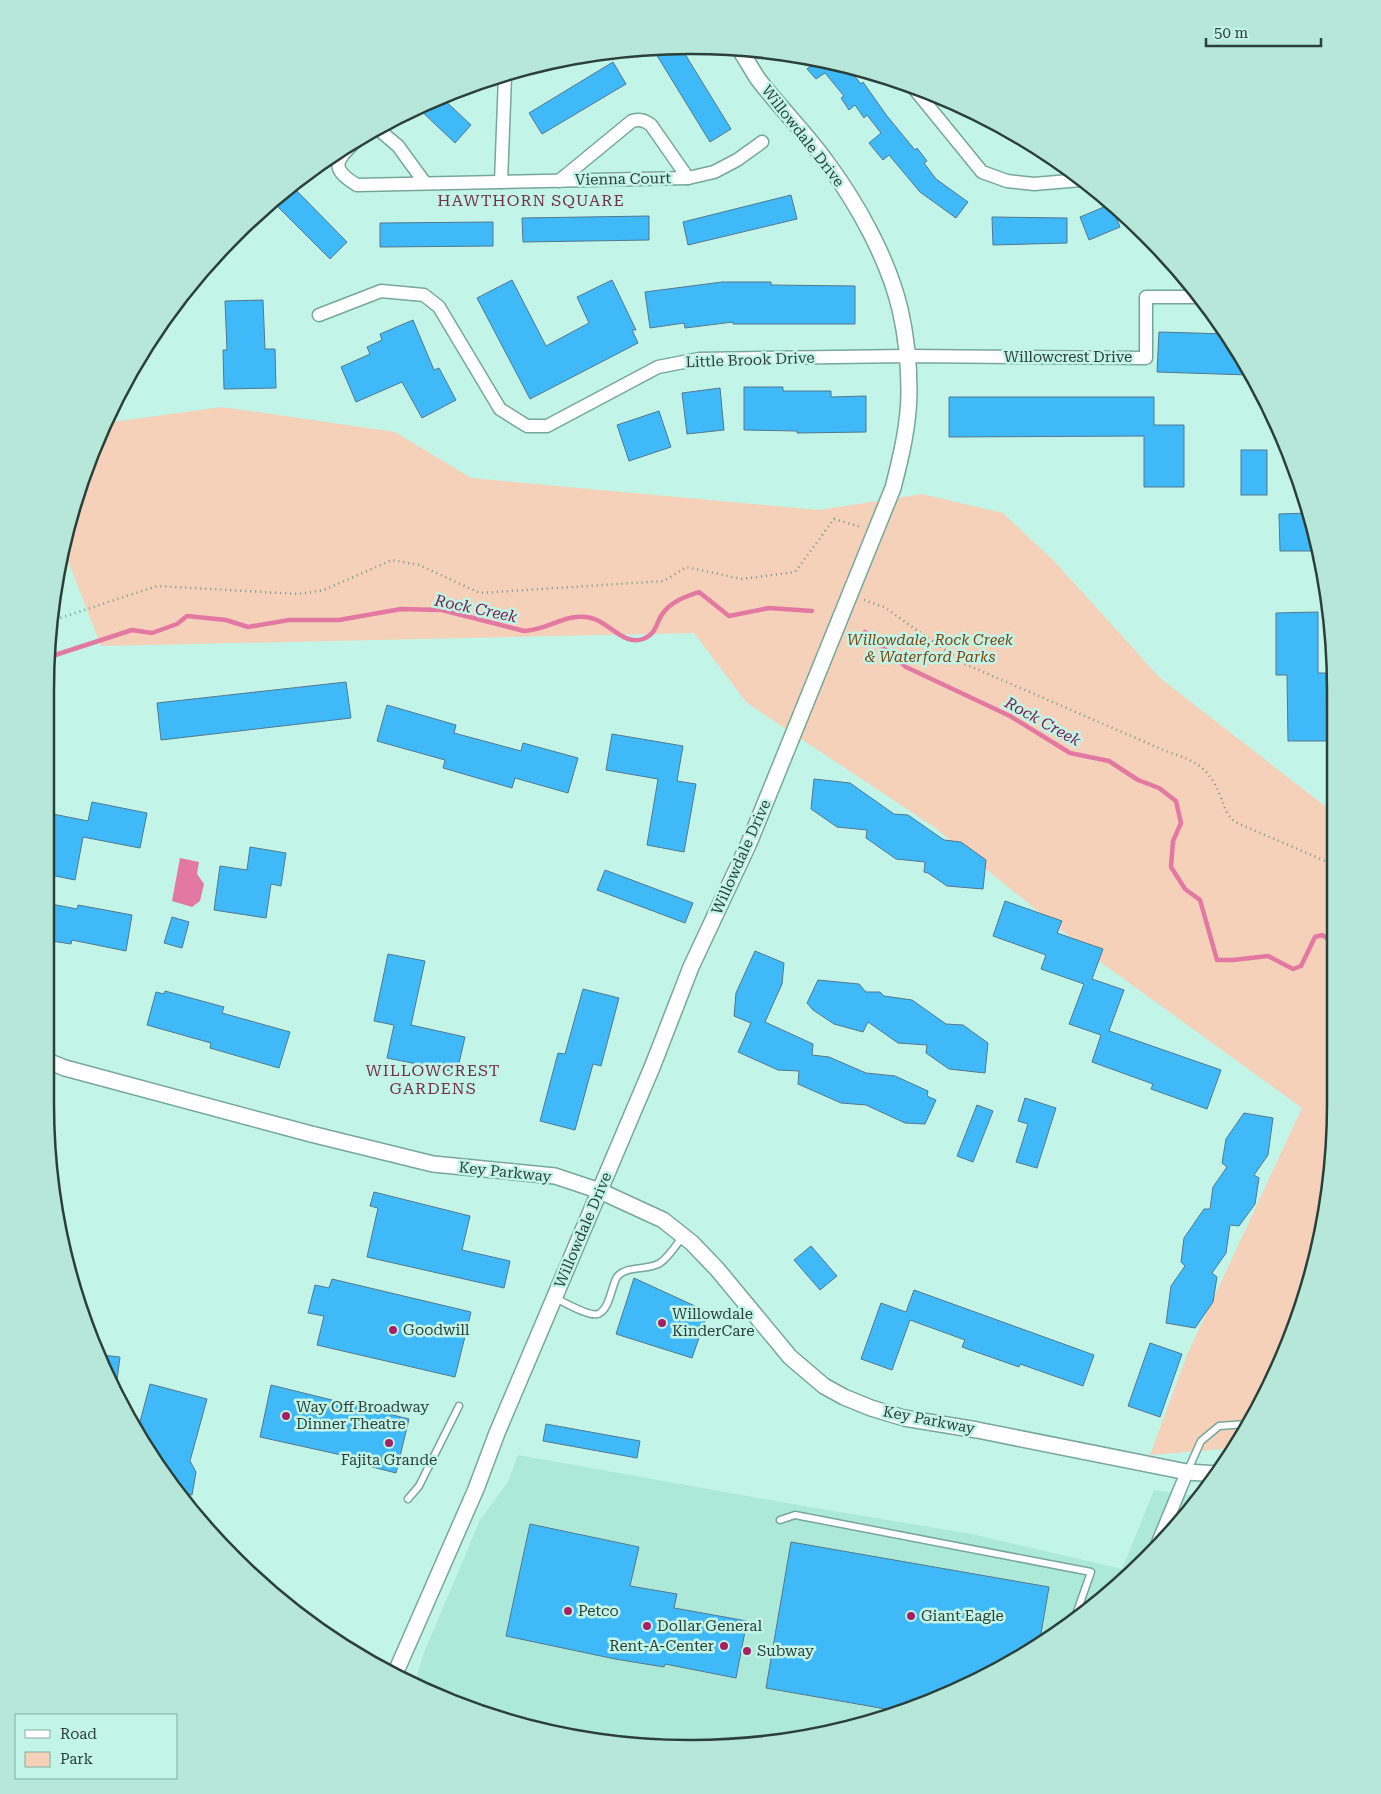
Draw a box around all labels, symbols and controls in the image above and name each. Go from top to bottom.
scale bar [1206,15,1321,47]
text: 50 m [1214,24,1249,42]
street label: Willowdale Drive [758,82,848,190]
street label: Vienna Court [575,169,672,189]
district label: HAWTHORN SQUARE [437,191,625,210]
street label: Willowcrest Drive [1004,348,1132,366]
street label: Little Brook Drive [685,349,815,371]
water label: Rock Creek [432,590,519,627]
park label: Willowdale, Rock Creek & Waterford Parks [847,631,1014,666]
water label: Rock Creek [1001,692,1084,750]
street label: Willowdale Drive [708,797,774,917]
district label: WILLOWCREST GARDENS [366,1061,500,1098]
street label: Key Parkway [458,1158,552,1186]
street label: Willowdale Drive [551,1169,615,1291]
place label: Willowdale KinderCare [672,1305,755,1340]
marker: Willowdale KinderCare [656,1317,668,1329]
place label: Goodwill [403,1321,470,1339]
marker: Goodwill [387,1324,399,1336]
place label: Way Off Broadway Dinner Theatre [296,1398,429,1433]
street label: Key Parkway [882,1402,977,1438]
marker: Way Off Broadway Dinner Theatre [280,1410,292,1422]
marker: Fajita Grande [383,1437,395,1449]
place label: Fajita Grande [341,1451,437,1469]
place label: Petco [578,1602,619,1620]
marker: Petco [562,1605,574,1617]
place label: Giant Eagle [921,1607,1004,1625]
marker: Giant Eagle [905,1610,917,1622]
place label: Dollar General [657,1617,763,1635]
marker: Dollar General [641,1620,653,1632]
place label: Rent-A-Center [609,1637,714,1655]
marker: Rent-A-Center [718,1640,730,1652]
place label: Subway [757,1642,814,1660]
marker: Subway [741,1645,753,1657]
legend [15,1714,178,1779]
text: Road [60,1725,97,1743]
text: Park [60,1750,94,1768]

